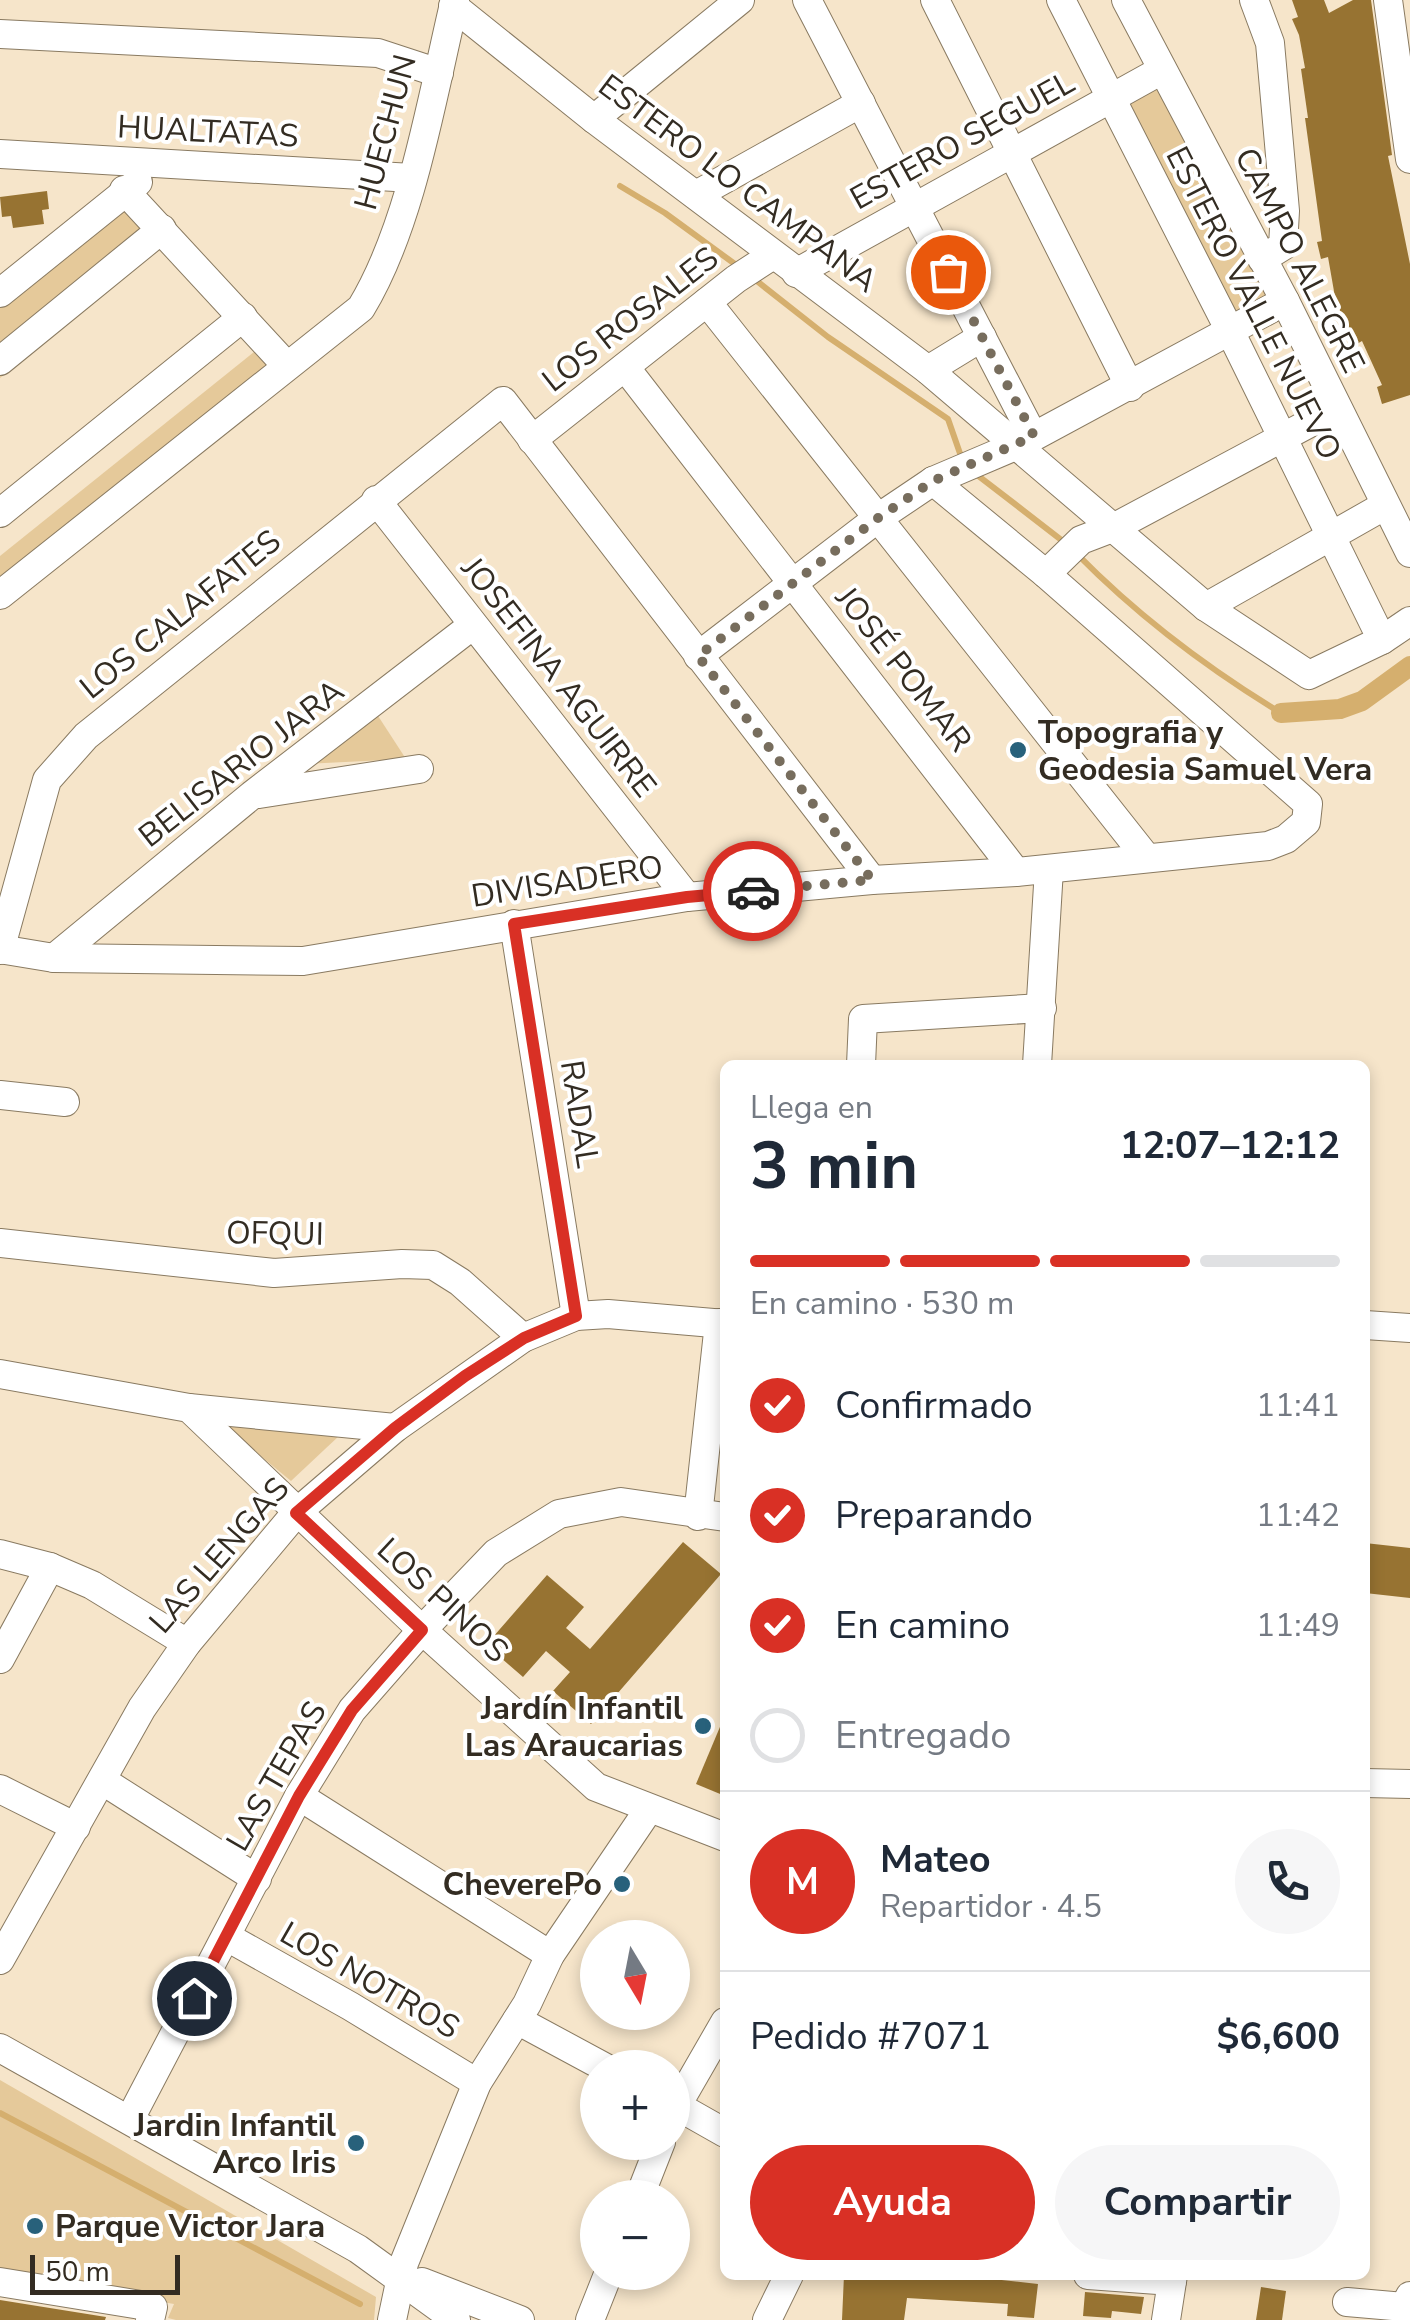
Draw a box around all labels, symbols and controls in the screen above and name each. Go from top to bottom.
street label: HUECHUN [344,50,427,215]
street label: ESTERO SEGUEL [842,61,1082,220]
street label: ESTERO LO CAMPANA [590,64,886,302]
street label: HUALTATAS [116,105,300,158]
street label: ESTERO VALLE NUEVO [1156,139,1351,467]
street label: CAMPO ALEGRE [1224,140,1375,380]
pin [906,230,991,315]
street label: LOS ROSALES [533,237,727,402]
icon: bag [921,245,976,300]
street label: LOS CALAFATES [71,520,290,709]
street label: JOSEFINA AGUIRRE [451,548,666,806]
street label: JOSÉ POMAR [825,577,982,761]
street label: BELISARIO JARA [130,670,353,857]
place label: Topografia y Geodesia Samuel Vera [1038,711,1372,791]
marker: Topografia y Geodesia Samuel Vera [1007,739,1029,761]
courier [703,841,803,941]
street label: DIVISADERO [468,845,666,918]
icon: car [726,864,781,919]
street label: RADAL [550,1057,609,1171]
text: Llega en [750,1086,873,1129]
text: 12:07–12:12 [1120,1120,1340,1171]
text: 3 min [750,1122,918,1211]
street label: OFQUI [226,1211,324,1256]
text: En camino · 530 m [750,1282,1014,1325]
icon: check [750,1378,805,1433]
text: Confirmado [835,1380,1033,1431]
text: 11:41 [1256,1384,1340,1427]
street label: LAS LENGAS [140,1468,299,1642]
icon: check [750,1488,805,1543]
text: Preparando [835,1490,1033,1541]
text: 11:42 [1256,1494,1340,1537]
street label: LOS PINOS [368,1528,518,1672]
icon: check [750,1598,805,1653]
text: En camino [835,1600,1010,1651]
text: 11:49 [1256,1604,1340,1647]
place label: Jardín Infantil Las Araucarias [465,1687,683,1767]
street label: LAS TEPAS [216,1693,337,1859]
text: Entregado [835,1710,1011,1761]
marker: Jardín Infantil Las Araucarias [692,1715,714,1737]
button: phone [1235,1829,1340,1934]
text: Mateo [880,1834,991,1885]
text: M [786,1856,819,1907]
place label: CheverePo [442,1863,602,1906]
marker: CheverePo [611,1873,633,1895]
text: Repartidor · 4.5 [880,1885,1102,1928]
street label: LOS NOTROS [272,1912,467,2049]
north arrow [580,1920,690,2030]
map controls [580,1920,690,2290]
pin [152,1956,237,2041]
icon: home [167,1971,222,2026]
text: Pedido #7071 [750,2011,991,2062]
text: $6,600 [1217,2011,1340,2062]
button: + [580,2050,690,2160]
place label: Jardin Infantil Arco Iris [133,2104,336,2184]
marker: Jardin Infantil Arco Iris [345,2132,367,2154]
button: Ayuda [750,2145,1035,2260]
button: Compartir [1055,2145,1340,2260]
button: − [580,2180,690,2290]
place label: Parque Victor Jara [55,2205,325,2248]
marker: Parque Victor Jara [24,2215,46,2237]
scale bar [30,2250,180,2294]
text: 50 m [45,2253,110,2291]

